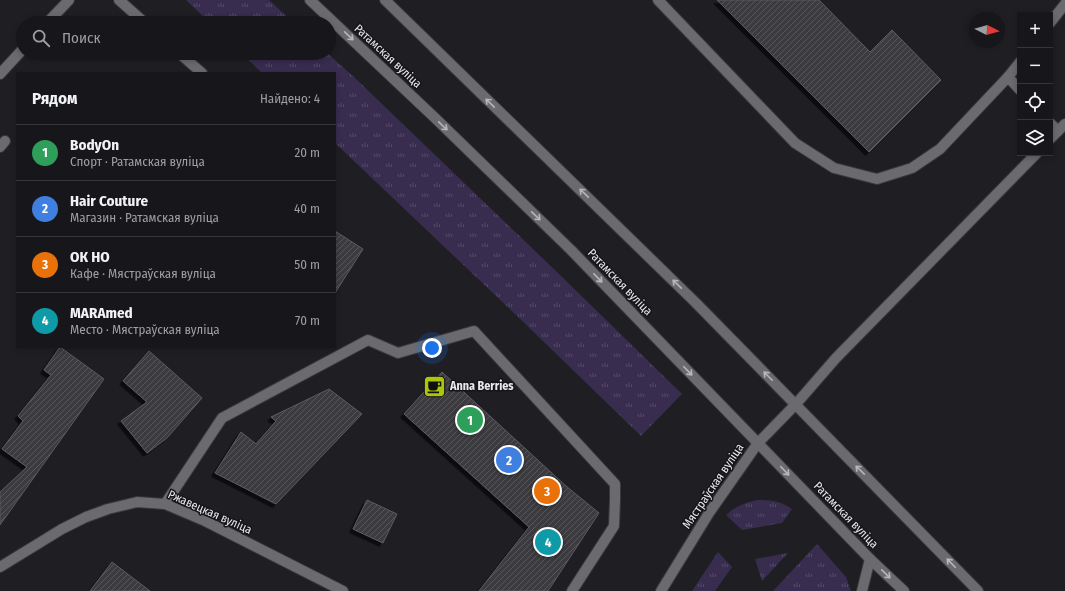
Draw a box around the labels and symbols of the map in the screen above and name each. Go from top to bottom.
north arrow [969,12,1005,48]
street label: Ратамская вуліца [352,21,425,91]
one-way arrow [344,32,354,41]
one-way arrow [485,98,495,108]
one-way arrow [438,121,448,131]
one-way arrow [579,189,589,198]
one-way arrow [531,211,541,221]
street label: Ратамская вуліца [585,246,655,318]
one-way arrow [593,273,603,283]
one-way arrow [672,279,682,289]
your location [422,338,442,358]
one-way arrow [684,366,693,376]
one-way arrow [763,371,773,381]
cafe icon: Anna Berries [421,373,447,399]
place label: Anna Berries [449,379,514,393]
pin: 1 [457,405,483,435]
street label: Мястраўская вуліца [679,441,747,531]
pin: 2 [496,445,522,475]
one-way arrow [855,465,865,475]
one-way arrow [780,466,790,476]
pin: 3 [534,476,560,506]
street label: Ратамская вуліца [811,479,881,551]
street label: Ржавецкая вуліца [166,487,254,537]
pin: 4 [535,527,561,557]
one-way arrow [946,558,955,568]
one-way arrow [881,569,891,578]

